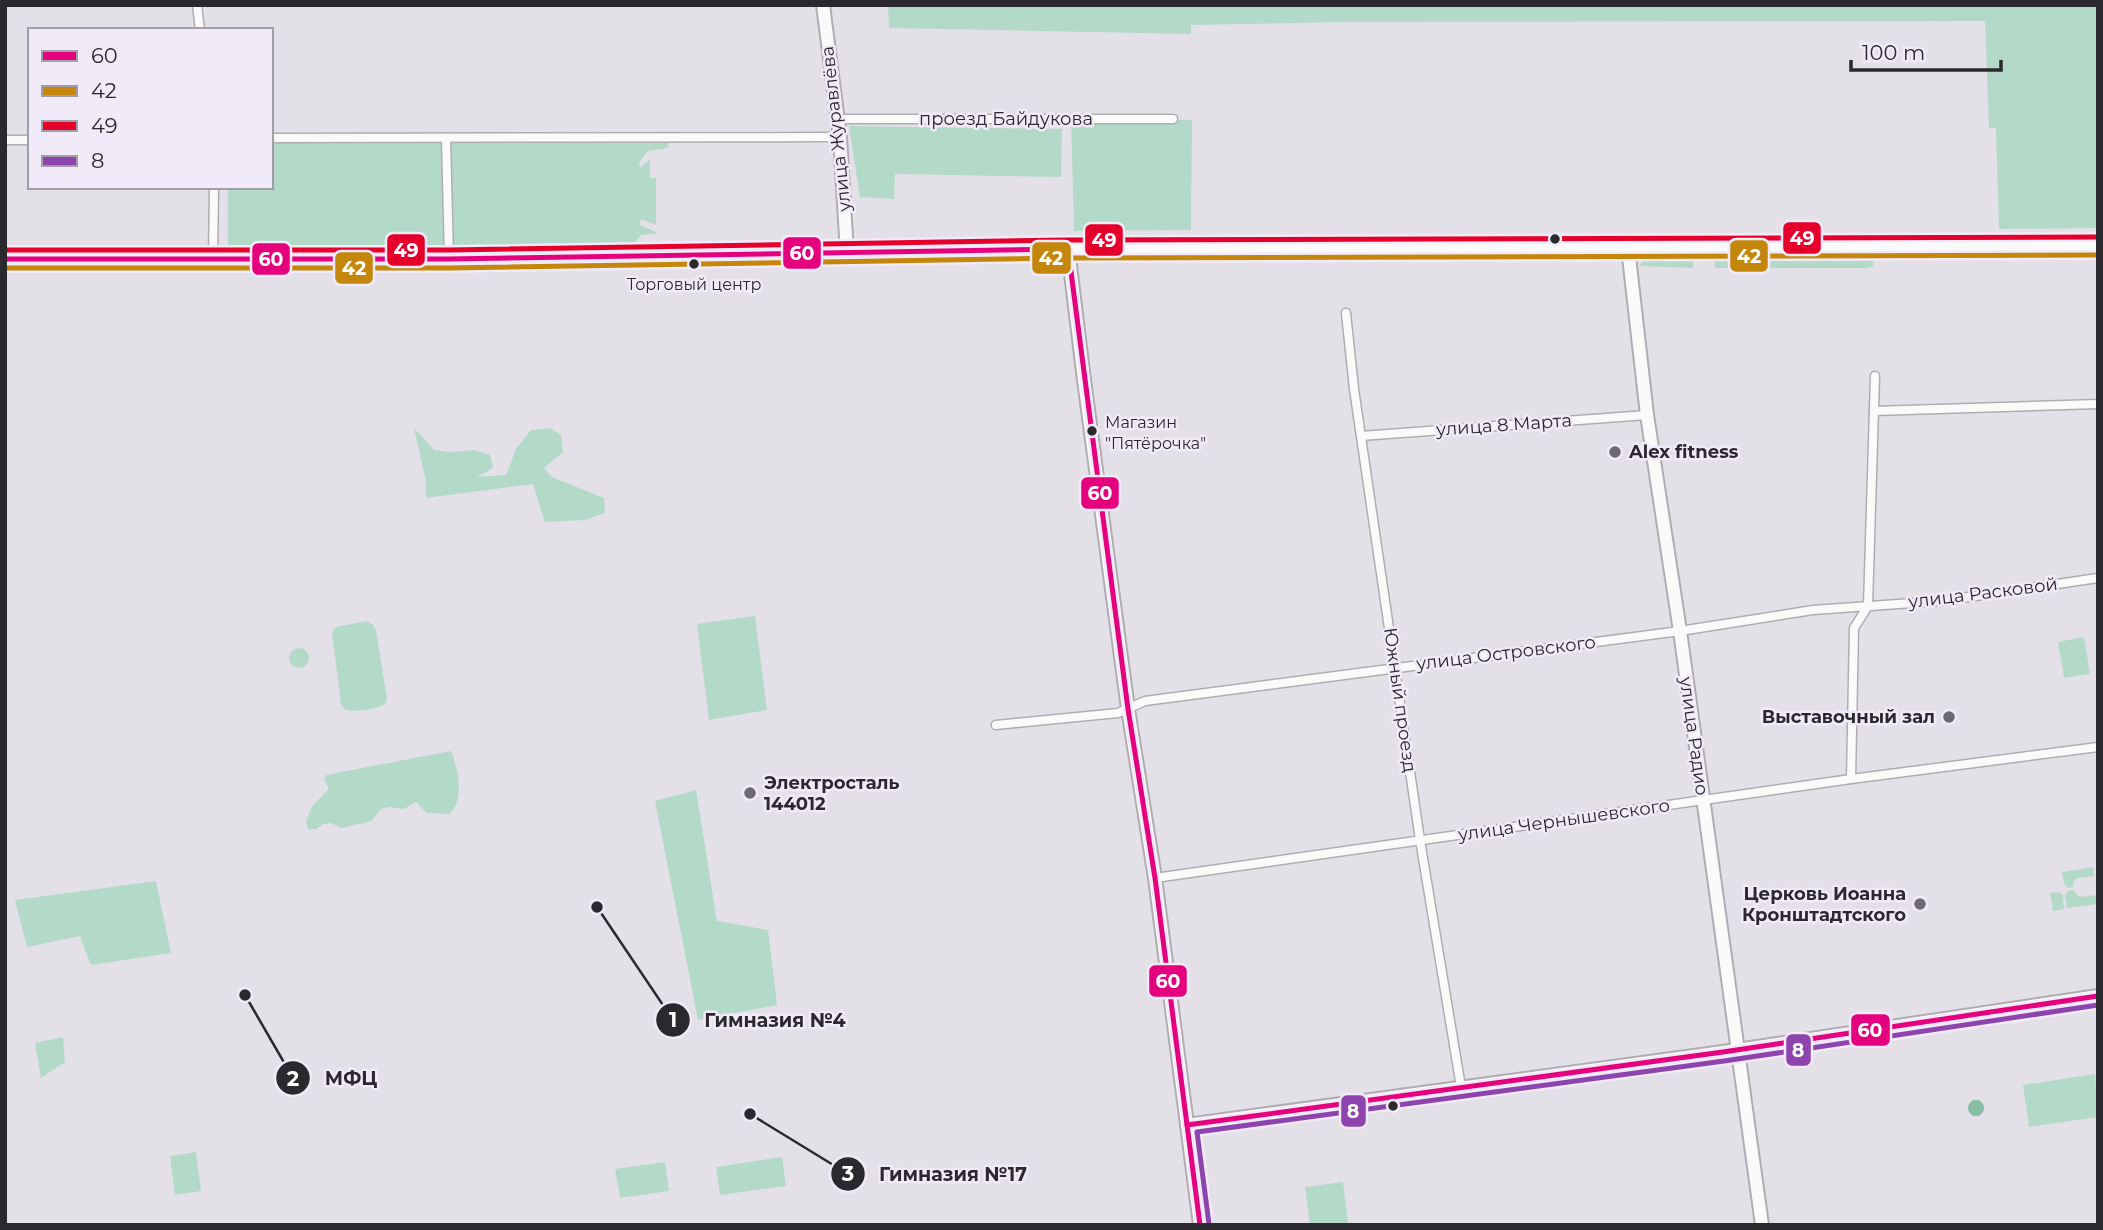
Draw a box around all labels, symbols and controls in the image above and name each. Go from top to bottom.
legend [28,28,273,189]
scale bar [1851,28,2002,72]
text: 100 m [1862,40,1925,65]
text: 60 [91,43,118,68]
street label: улица Журавлёва [816,45,856,214]
text: 42 [91,78,117,103]
street label: проезд Байдукова [919,108,1093,130]
text: 49 [91,113,118,138]
text: 8 [91,148,104,173]
line badge: 49 [1782,221,1822,255]
line badge: 49 [1084,223,1124,257]
text: 49 [1789,227,1815,250]
text: 49 [1091,229,1117,252]
unlabelled marker [1548,232,1562,246]
line badge: 49 [386,233,426,267]
line badge: 60 [782,236,822,270]
text: 49 [393,239,419,262]
line badge: 42 [1729,239,1769,273]
line badge: 42 [1031,241,1072,275]
line badge: 60 [251,242,291,276]
text: 60 [789,242,815,265]
text: 42 [1737,245,1761,268]
text: 42 [1039,247,1063,270]
text: 60 [258,248,284,271]
line badge: 42 [334,251,374,285]
text: 42 [342,257,366,280]
marker: Торговый центр [687,257,701,271]
place label: Торговый центр [627,275,761,294]
street label: улица 8 Марта [1434,409,1573,441]
place label: Магазин "Пятёрочка" [1105,413,1206,453]
marker: Магазин "Пятёрочка" [1085,424,1099,438]
place label: Alex fitness [1628,441,1739,463]
marker: Alex fitness [1607,444,1623,460]
line badge: 60 [1080,476,1120,510]
text: 60 [1087,482,1113,505]
street label: улица Расковой [1906,573,2059,613]
street label: Южный проезд [1379,626,1421,774]
street label: улица Островского [1414,631,1597,675]
street label: улица Радио [1675,674,1713,797]
place label: Выставочный зал [1762,706,1935,728]
marker: Выставочный зал [1941,709,1957,725]
place label: Электросталь 144012 [764,772,900,815]
marker: Электросталь 144012 [742,785,758,801]
street label: улица Чернышевского [1456,794,1671,846]
place label: Церковь Иоанна Кронштадтского [1742,883,1906,926]
marker: Церковь Иоанна Кронштадтского [1912,896,1928,912]
line badge: 60 [1148,964,1188,998]
text: 60 [1155,970,1181,993]
callout: Гимназия №4 [655,1000,859,1040]
text: 1 [669,1007,677,1032]
text: Гимназия №4 [704,1009,846,1032]
line badge: 60 [1850,1013,1891,1047]
text: 60 [1857,1019,1883,1042]
line badge: 8 [1785,1033,1812,1067]
text: 8 [1792,1039,1804,1062]
callout: МФЦ [276,1058,391,1098]
text: 2 [287,1066,299,1091]
text: МФЦ [325,1067,377,1090]
line badge: 8 [1340,1094,1367,1128]
unlabelled marker [1386,1099,1400,1113]
text: 8 [1347,1100,1359,1123]
callout: Гимназия №17 [830,1154,1041,1194]
text: 3 [841,1161,854,1186]
text: Гимназия №17 [879,1163,1027,1186]

